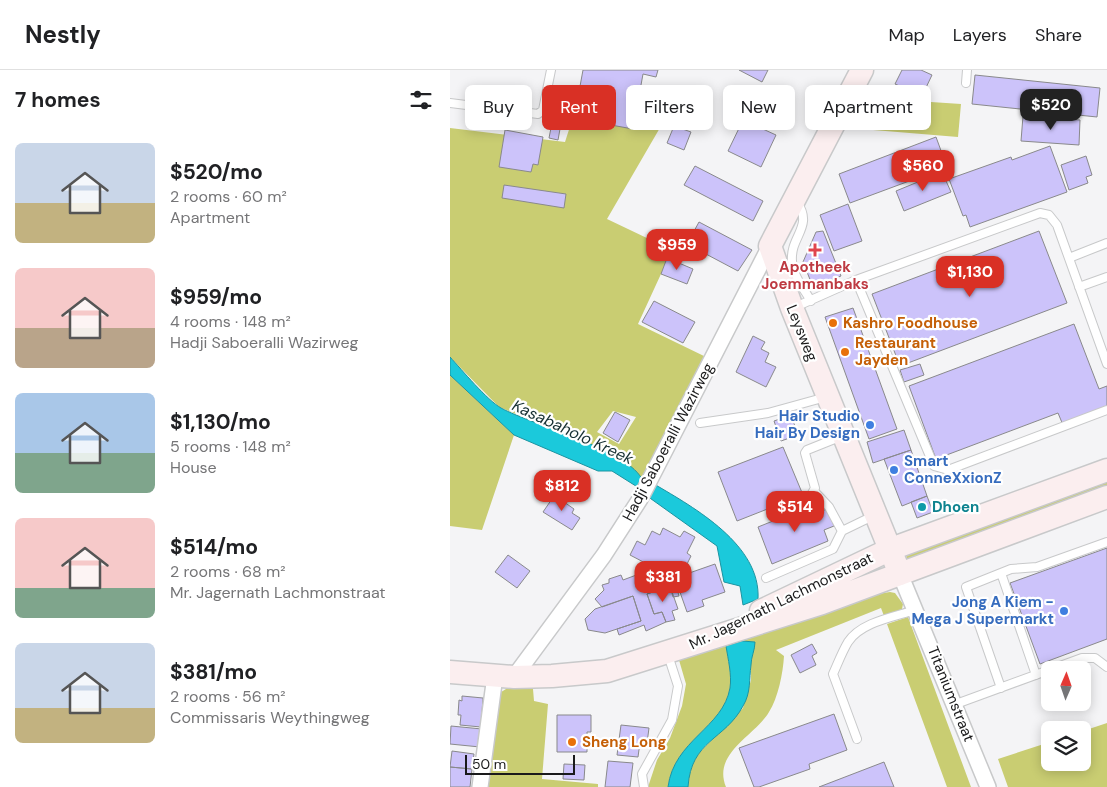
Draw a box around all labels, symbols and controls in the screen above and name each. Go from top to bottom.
text: Nestly [25,19,101,50]
text: Map [889,23,925,47]
text: Layers [953,23,1007,47]
text: Share [1035,23,1082,47]
chip: Buy [465,85,532,130]
chip: Rent [542,85,616,130]
chip: Filters [626,85,713,130]
chip: New [723,85,795,130]
chip: Apartment [805,85,931,130]
text: 7 homes [15,86,101,114]
icon: filters [407,86,435,114]
pin: $520 [1021,88,1081,131]
text: $520 [1031,94,1071,115]
pin: $560 [893,150,953,192]
text: $560 [902,155,944,176]
text: $520/mo [170,158,263,186]
icon: home [55,163,115,223]
text: 2 rooms · 60 m² [170,186,287,207]
text: Apartment [170,207,250,228]
pin: $959 [647,228,707,271]
text: $959 [657,234,697,255]
marker: Apotheek Joemmanbaks [809,244,821,256]
pin: $1,130 [929,256,1011,298]
place label: Apotheek Joemmanbaks [761,257,869,294]
text: $1,130 [947,261,993,282]
text: $959/mo [170,283,262,311]
icon: home [55,288,115,348]
street label: Leysweg [782,302,822,364]
text: 4 rooms · 148 m² [170,311,291,332]
place label: Kashro Foodhouse [843,313,978,333]
marker: Kashro Foodhouse [827,317,839,329]
text: Hadji Saboeralli Wazirweg [170,332,358,353]
place label: Restaurant Jayden [855,333,936,370]
marker: Restaurant Jayden [839,346,851,358]
street label: Hadji Saboeralli Wazirweg [618,359,718,525]
water label: Kasabaholo Kreek [509,395,638,470]
place label: Hair Studio Hair By Design [755,406,860,443]
text: $1,130/mo [170,408,271,436]
icon: home [55,413,115,473]
marker: Hair Studio Hair By Design [864,419,876,431]
text: 5 rooms · 148 m² [170,436,291,457]
place label: Smart ConneXxionZ [904,451,1002,488]
text: House [170,457,217,478]
marker: Smart ConneXxionZ [888,464,900,476]
pin: $812 [532,470,592,512]
text: $812 [545,475,579,496]
pin: $514 [765,490,825,533]
text: $514 [777,496,813,517]
place label: Dhoen [932,497,979,517]
marker: Dhoen [916,501,928,513]
text: $514/mo [170,533,258,561]
icon: home [55,538,115,598]
street label: Mr. Jagernath Lachmonstraat [686,548,876,654]
pin: $381 [633,560,693,603]
text: 2 rooms · 68 m² [170,561,286,582]
text: $381 [646,566,680,587]
text: Mr. Jagernath Lachmonstraat [170,582,386,603]
place label: Jong A Kiem - Mega J Supermarkt [911,592,1054,629]
marker: Jong A Kiem - Mega J Supermarkt [1058,605,1070,617]
street label: Titaniumstraat [923,643,979,745]
text: $381/mo [170,658,257,686]
north arrow [1041,661,1091,711]
map controls [1041,661,1091,771]
icon: home [55,663,115,723]
text: 2 rooms · 56 m² [170,686,286,707]
text: Commissaris Weythingweg [170,707,370,728]
button: layers [1041,721,1091,771]
place label: Sheng Long [582,732,667,752]
marker: Sheng Long [566,736,578,748]
scale bar [465,752,575,775]
text: 50 m [472,755,506,773]

